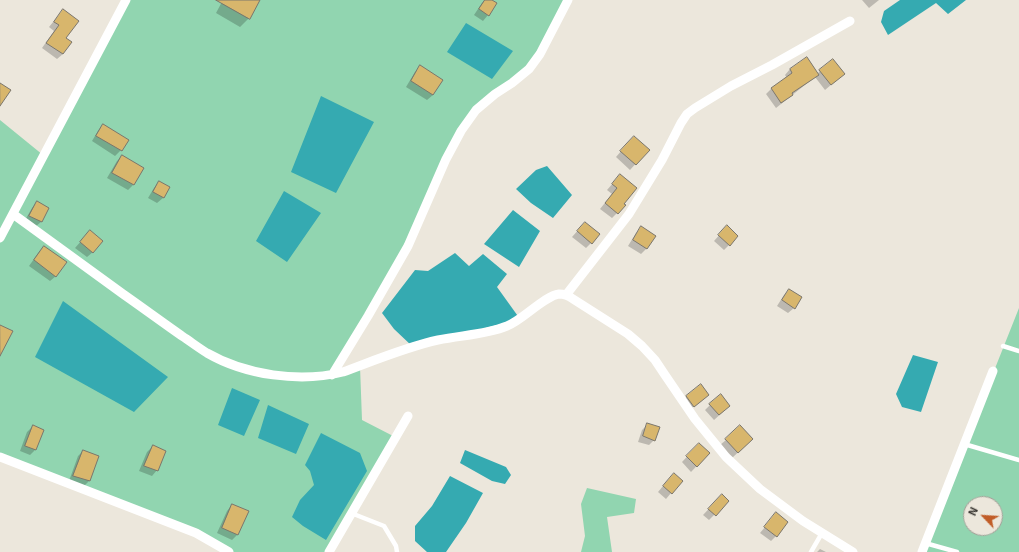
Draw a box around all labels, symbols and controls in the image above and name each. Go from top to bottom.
north arrow [963,496,1003,536]
text: N [965,505,980,517]

